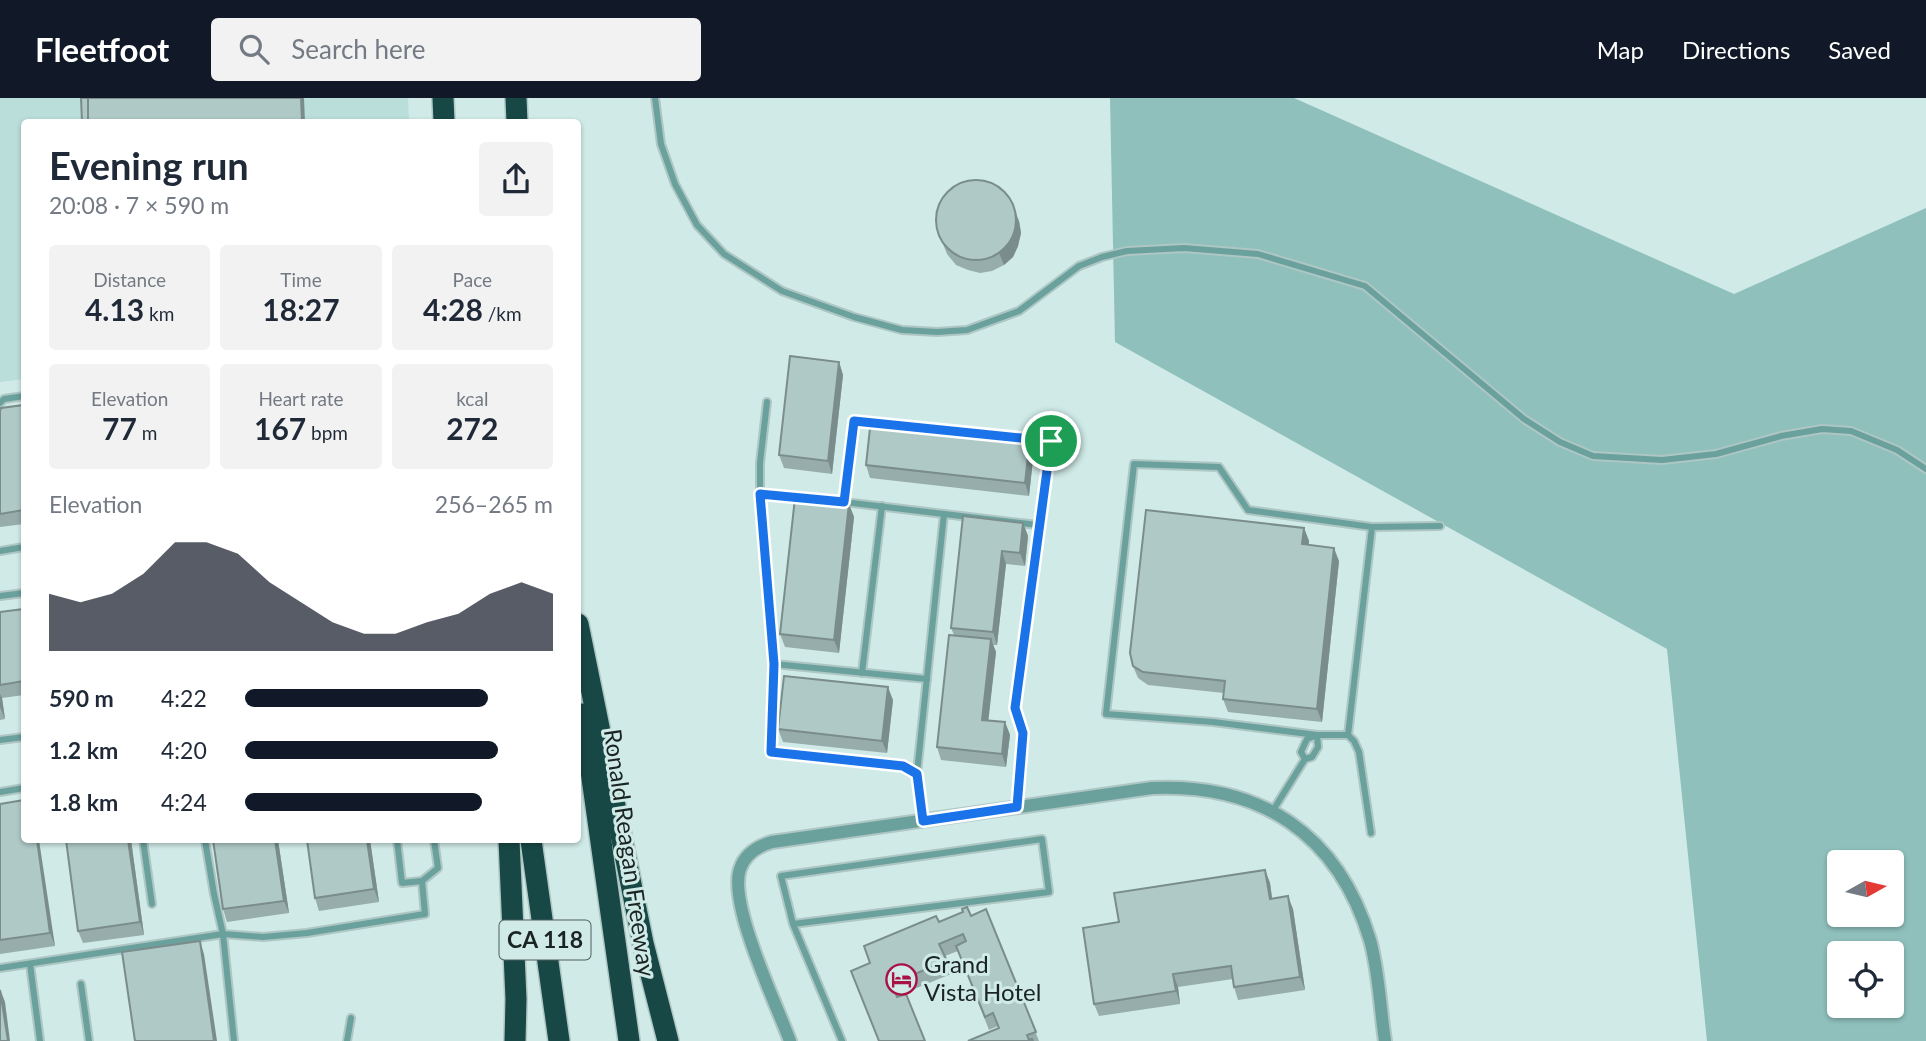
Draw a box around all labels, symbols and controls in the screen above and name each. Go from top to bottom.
search box [211,18,701,81]
text: Fleetfoot [35,29,169,69]
icon: search [235,30,273,68]
text: Search here [291,33,425,65]
text: Map [1597,35,1644,64]
text: Directions [1682,35,1790,64]
text: Saved [1828,35,1891,64]
text: Evening run [49,142,249,188]
button: share [479,142,553,216]
text: 20:08 · 7 × 590 m [49,191,229,219]
text: Distance [93,268,166,291]
text: Time [280,268,322,291]
text: Pace [453,268,492,291]
text: 4.13 [85,291,144,327]
text: 18:27 [262,291,340,327]
text: 4:28 [423,291,483,327]
text: km [144,302,174,325]
text: /km [483,302,522,325]
text: Elevation [91,387,168,410]
text: Heart rate [258,387,344,410]
text: kcal [456,387,488,410]
text: 77 [102,410,137,446]
text: 167 [254,410,306,446]
text: 272 [446,410,498,446]
pin [1021,411,1081,471]
text: m [137,421,157,444]
text: bpm [306,421,348,444]
icon: arrive [1032,422,1070,460]
text: Elevation [49,490,142,518]
text: 256–265 m [435,490,553,518]
text: 590 m [49,684,114,712]
text: 4:22 [161,684,207,712]
street label: Ronald Reagan Freeway [599,727,662,979]
text: 1.2 km [49,736,118,764]
text: 4:20 [161,736,207,764]
text: 1.8 km [49,788,118,816]
text: 4:24 [161,788,207,816]
north arrow [1827,850,1904,928]
map controls [1827,850,1904,1018]
road number: CA 118 [500,920,590,960]
button: locate [1827,941,1904,1018]
place label: Grand Vista Hotel [924,949,1041,1006]
hotel icon: Grand Vista Hotel [884,962,918,996]

